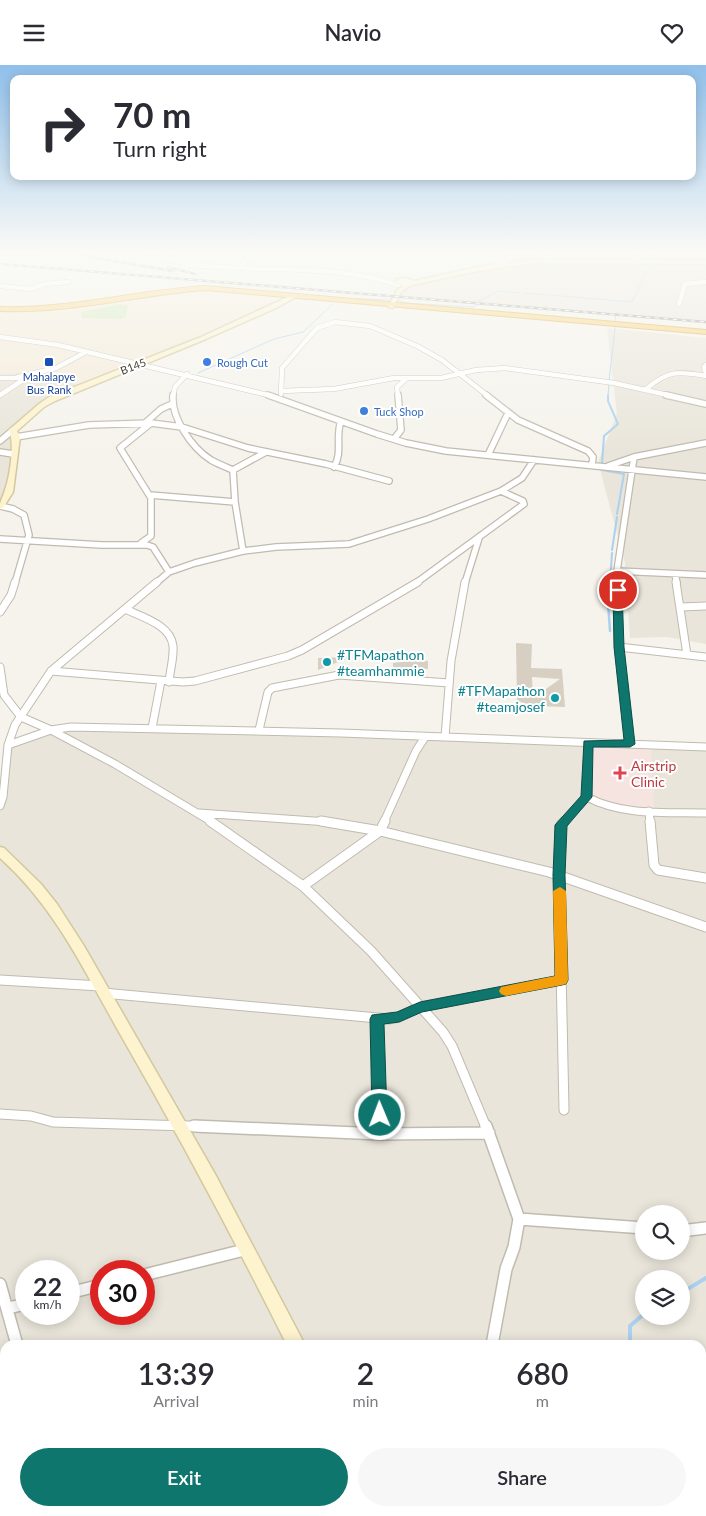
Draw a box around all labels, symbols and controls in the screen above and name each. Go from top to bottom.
icon: menu [20,19,48,47]
text: Navio [325,19,381,46]
icon: heart [658,19,686,47]
text: 70 m [113,93,191,135]
icon: right [30,95,95,160]
text: Turn right [113,135,207,162]
street label: B145 [118,355,148,377]
marker: Mahalapye Bus Rank [43,356,55,368]
marker: Rough Cut [201,356,213,368]
place label: Rough Cut [217,356,268,369]
place label: Mahalapye Bus Rank [23,370,75,396]
marker: Tuck Shop [358,405,370,417]
place label: Tuck Shop [374,405,424,418]
pin [597,569,639,611]
icon: arrive [604,576,632,604]
place label: #TFMapathon #teamhammie [337,646,425,679]
marker: #TFMapathon #teamhammie [321,656,333,668]
place label: #TFMapathon #teamjosef [458,682,545,715]
marker: #TFMapathon #teamjosef [549,692,561,704]
place label: Airstrip Clinic [631,757,676,790]
marker: Airstrip Clinic [613,766,627,780]
position arrow [353,1088,405,1140]
map controls [635,1205,690,1325]
button: search [635,1205,690,1260]
speed limit sign: 30 [90,1260,155,1325]
button: layers [635,1270,690,1325]
text: 22 [33,1271,62,1301]
text: km/h [33,1297,62,1312]
text: 13:39 [138,1355,215,1391]
text: 2 [357,1355,374,1391]
text: 680 [516,1355,568,1391]
text: Arrival [153,1391,199,1410]
text: min [353,1391,378,1410]
text: m [536,1391,549,1410]
button: Exit [20,1448,348,1506]
button: Share [358,1448,686,1506]

